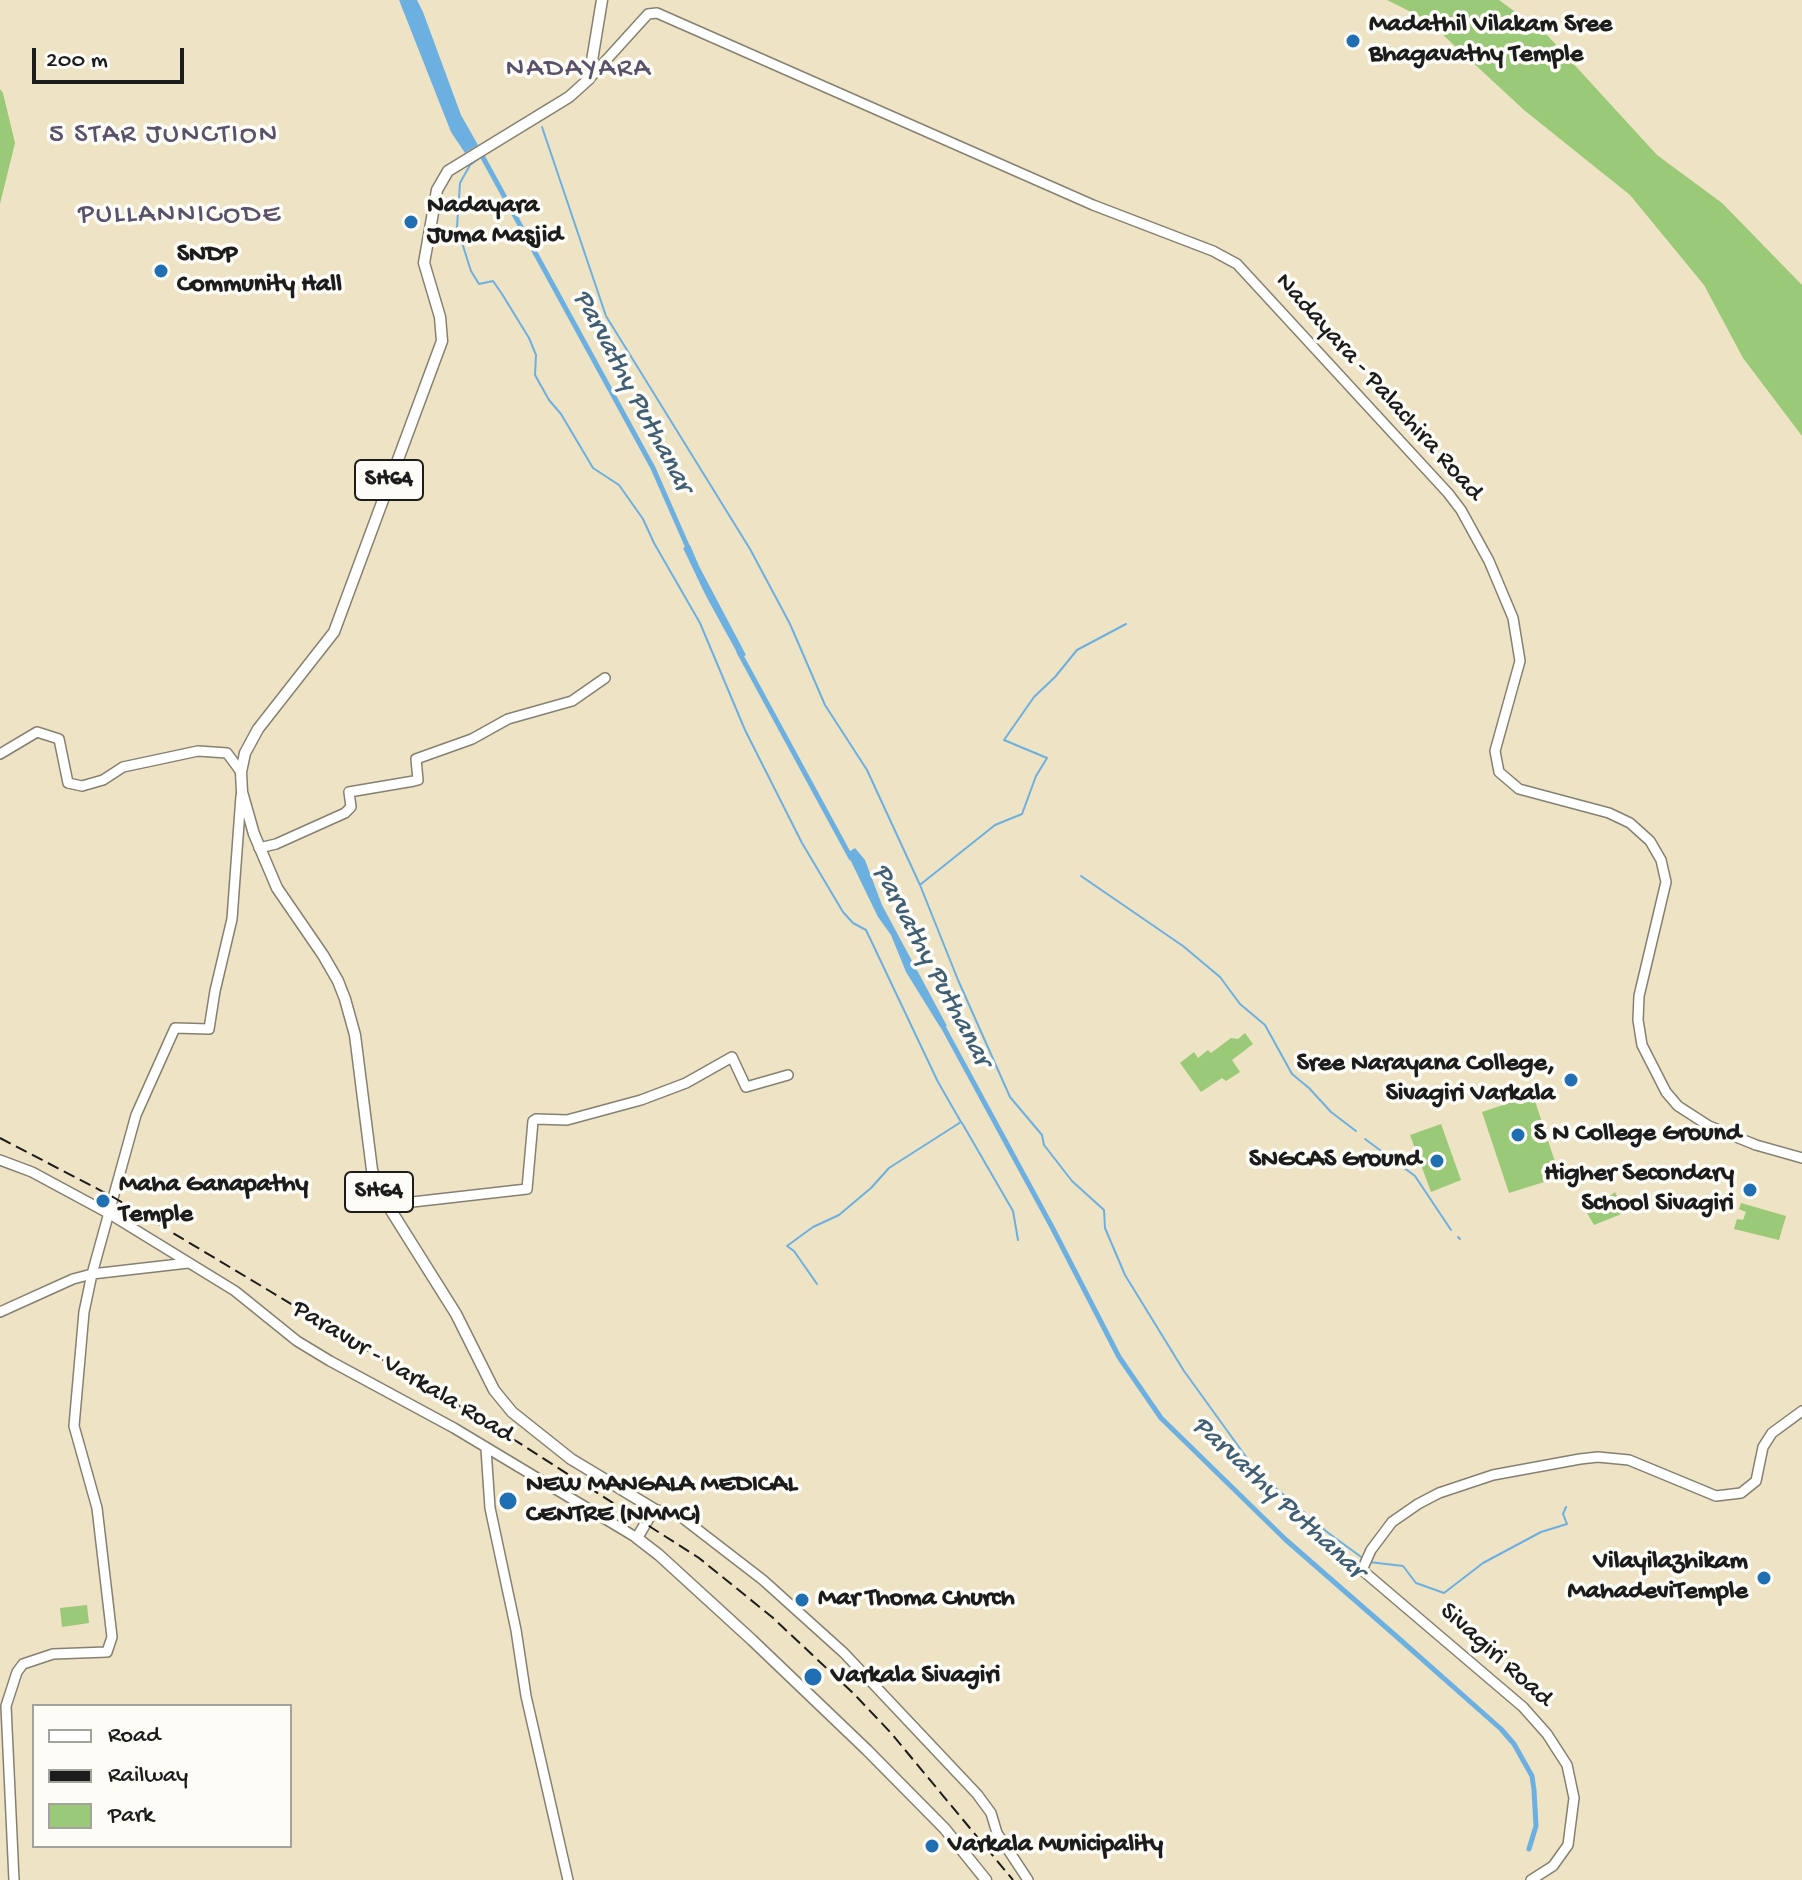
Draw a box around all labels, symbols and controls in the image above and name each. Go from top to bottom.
place label: Madathil Vilakam Sree Bhagavathy Temple [1369,10,1612,72]
scale bar [36,32,188,82]
marker: Madathil Vilakam Sree Bhagavathy Temple [1344,32,1362,50]
text: 200 m [46,47,108,76]
district label: NADAYARA [506,54,652,88]
district label: 5 STAR JUNCTION [49,120,279,154]
place label: Nadayara Juma Masjid [427,191,563,252]
district label: PULLANNICODE [78,200,282,234]
marker: Nadayara Juma Masjid [402,213,420,231]
place label: SNDP Community Hall [177,240,342,302]
marker: SNDP Community Hall [152,262,170,280]
street label: Nadayara - Palachira Road [1267,267,1489,509]
water label: Parvathy Puthanar [563,285,699,499]
road number: SH64 [355,460,423,500]
water label: Parvathy Puthanar [862,859,998,1073]
place label: Sree Narayana College, Sivagiri Varkala [1297,1049,1555,1110]
marker: Sree Narayana College, Sivagiri Varkala [1562,1071,1580,1089]
place label: S N College Ground [1534,1119,1741,1151]
marker: S N College Ground [1509,1126,1527,1144]
place label: SNGCAS Ground [1249,1145,1421,1177]
marker: SNGCAS Ground [1428,1152,1446,1170]
place label: Higher Secondary School Sivagiri [1544,1159,1734,1220]
place label: Maha Ganapathy Temple [119,1170,308,1232]
road number: SH64 [345,1172,413,1212]
marker: Higher Secondary School Sivagiri [1741,1181,1759,1199]
marker: Maha Ganapathy Temple [94,1192,112,1210]
street label: Paravur - Varkala Road [286,1294,518,1452]
water label: Parvathy Puthanar [1183,1410,1371,1588]
place label: NEW MANGALA MEDICAL CENTRE (NMMC) [526,1470,797,1532]
marker: NEW MANGALA MEDICAL CENTRE (NMMC) [497,1490,519,1512]
place label: Vilayilazhikam MahadeviTemple [1568,1547,1748,1608]
marker: Vilayilazhikam MahadeviTemple [1755,1569,1773,1587]
place label: Mar Thoma Church [818,1584,1015,1616]
marker: Mar Thoma Church [793,1591,811,1609]
street label: Sivagiri Road [1432,1597,1558,1715]
place label: Varkala Sivagiri [831,1661,1000,1693]
marker: Varkala Sivagiri [802,1666,824,1688]
legend [32,1704,292,1848]
text: Road [108,1722,160,1751]
text: Railway [108,1762,188,1791]
text: Park [108,1802,154,1831]
place label: Varkala Municipality [948,1830,1163,1862]
marker: Varkala Municipality [923,1837,941,1855]

